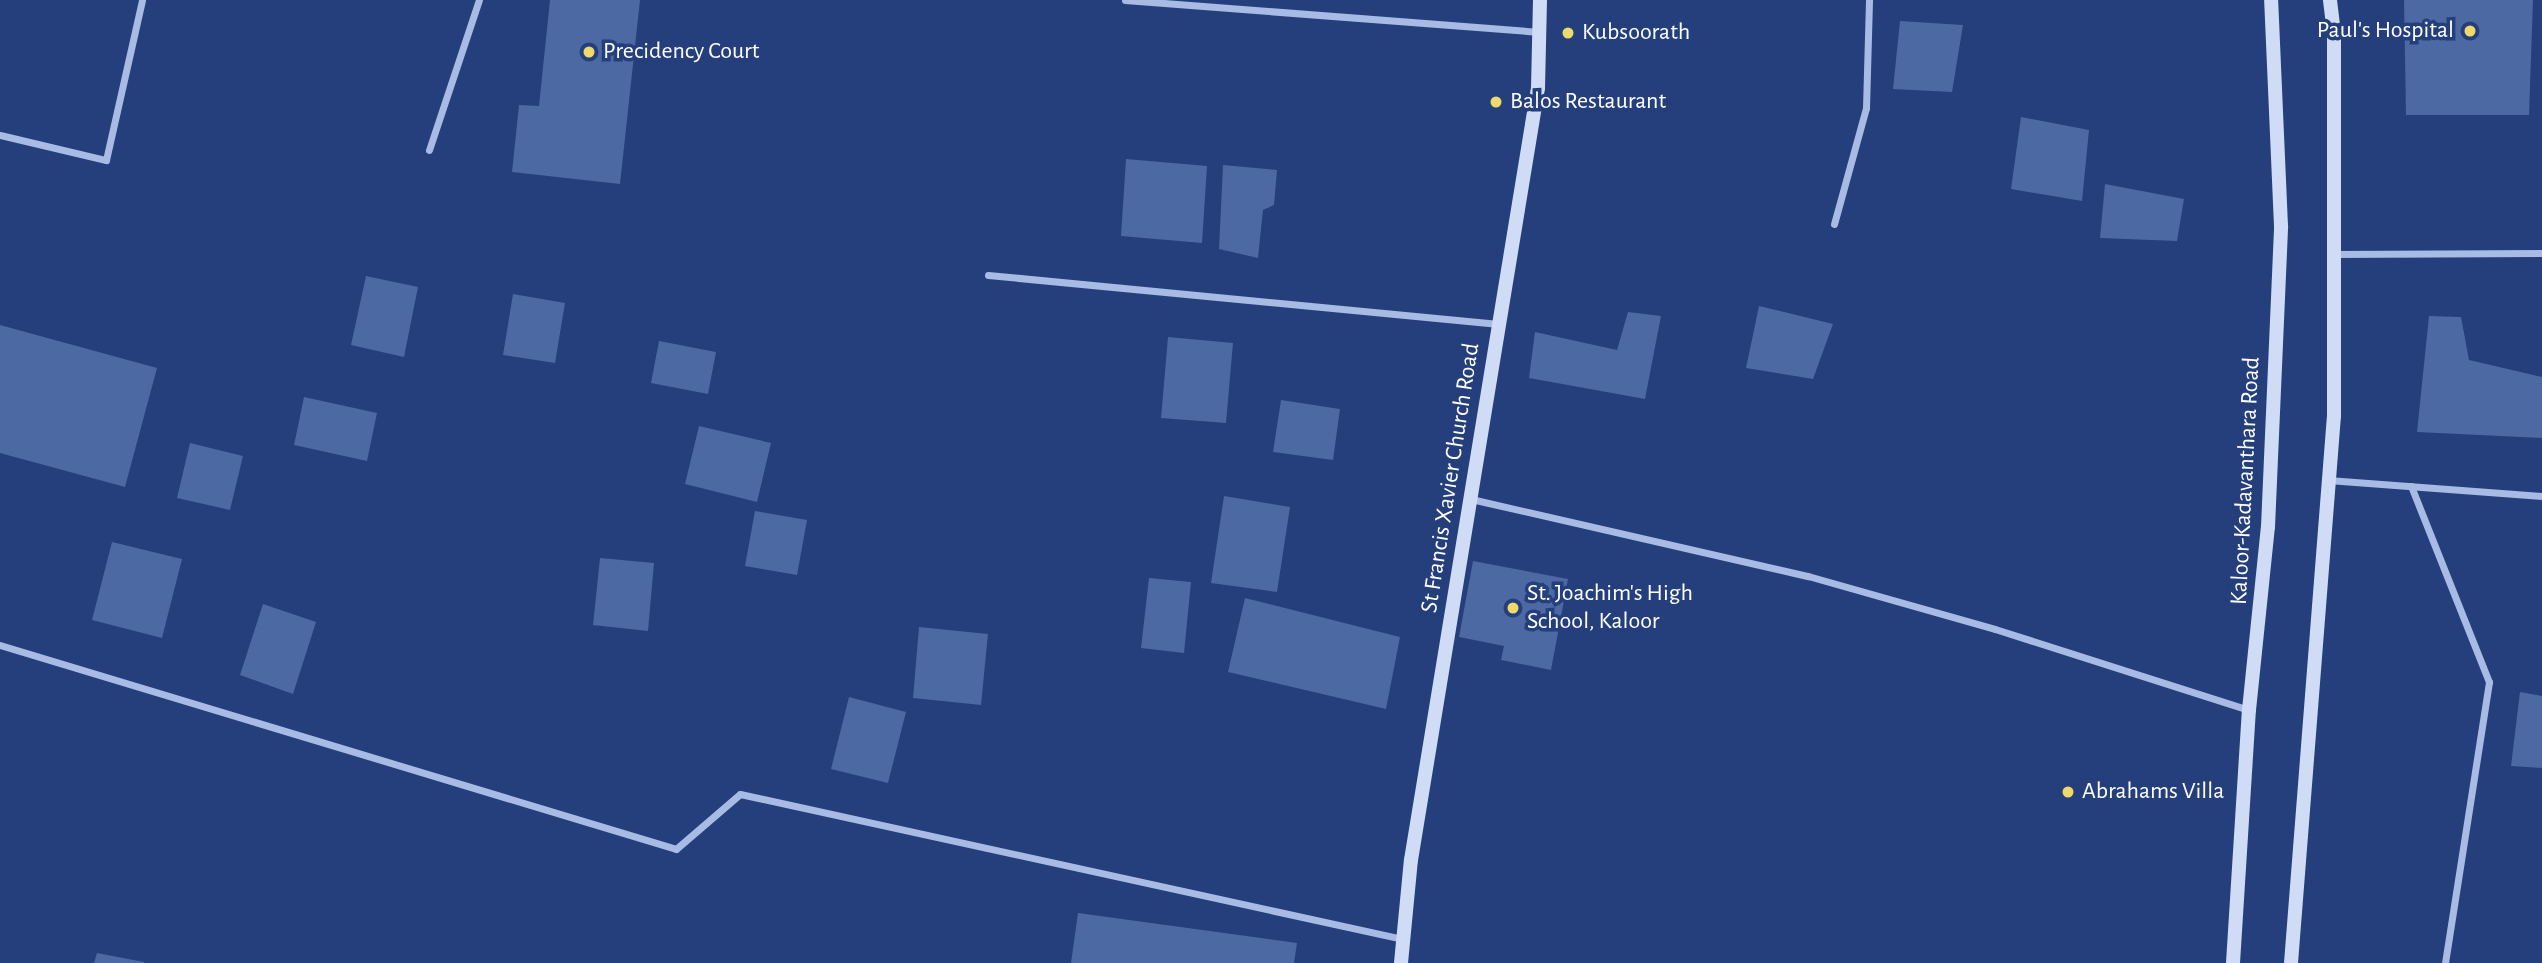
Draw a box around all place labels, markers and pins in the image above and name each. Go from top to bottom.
place label: Paul's Hospital [2317,17,2454,45]
place label: Kubsoorath [1582,19,1690,47]
marker: Paul's Hospital [2460,21,2480,41]
marker: Kubsoorath [1560,25,1576,41]
place label: Precidency Court [603,38,760,66]
marker: Precidency Court [581,44,597,60]
place label: Balos Restaurant [1510,88,1666,116]
marker: Balos Restaurant [1488,94,1504,110]
place label: St. Joachim's High School, Kaloor [1527,580,1693,636]
marker: St. Joachim's High School, Kaloor [1505,600,1521,616]
place label: Abrahams Villa [2082,778,2224,806]
marker: Abrahams Villa [2060,784,2076,800]

